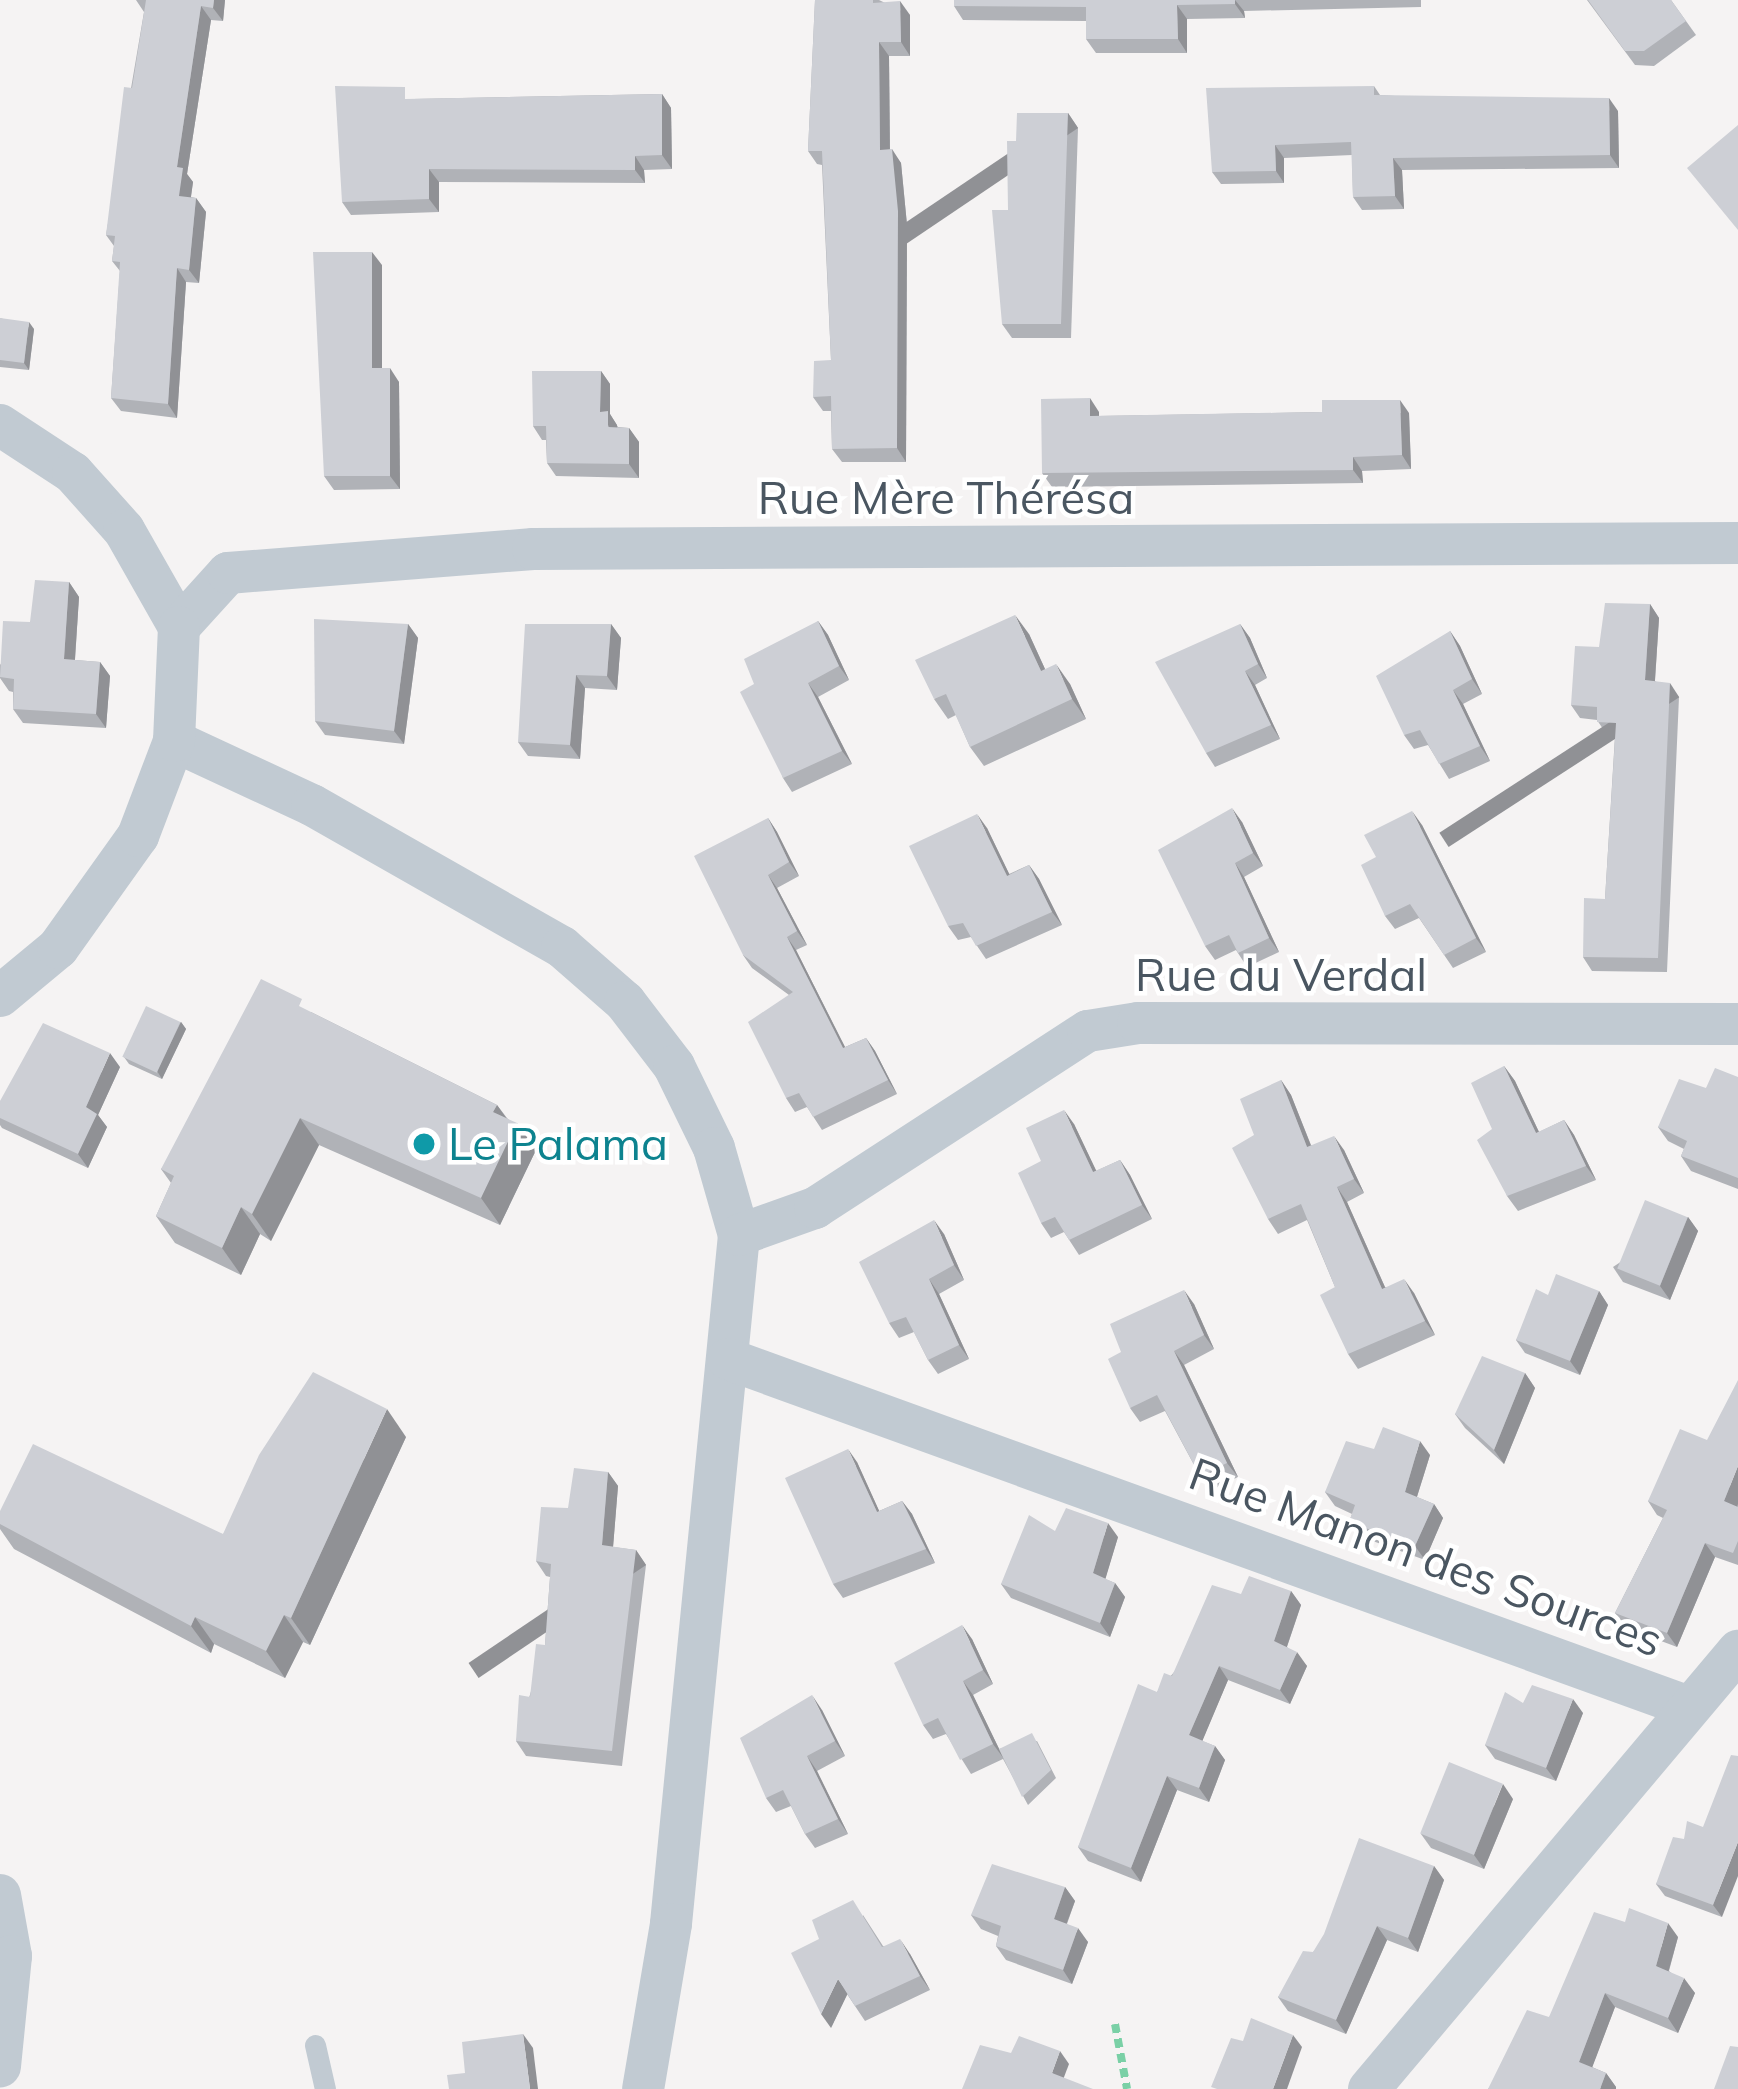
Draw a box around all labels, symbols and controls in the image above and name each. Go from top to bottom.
street label: Rue Mère Thérésa [758,471,1134,525]
street label: Rue du Verdal [1135,948,1427,1002]
place label: Le Palama [448,1117,668,1171]
marker: Le Palama [411,1131,437,1157]
street label: Rue Manon des Sources [1182,1446,1670,1668]

